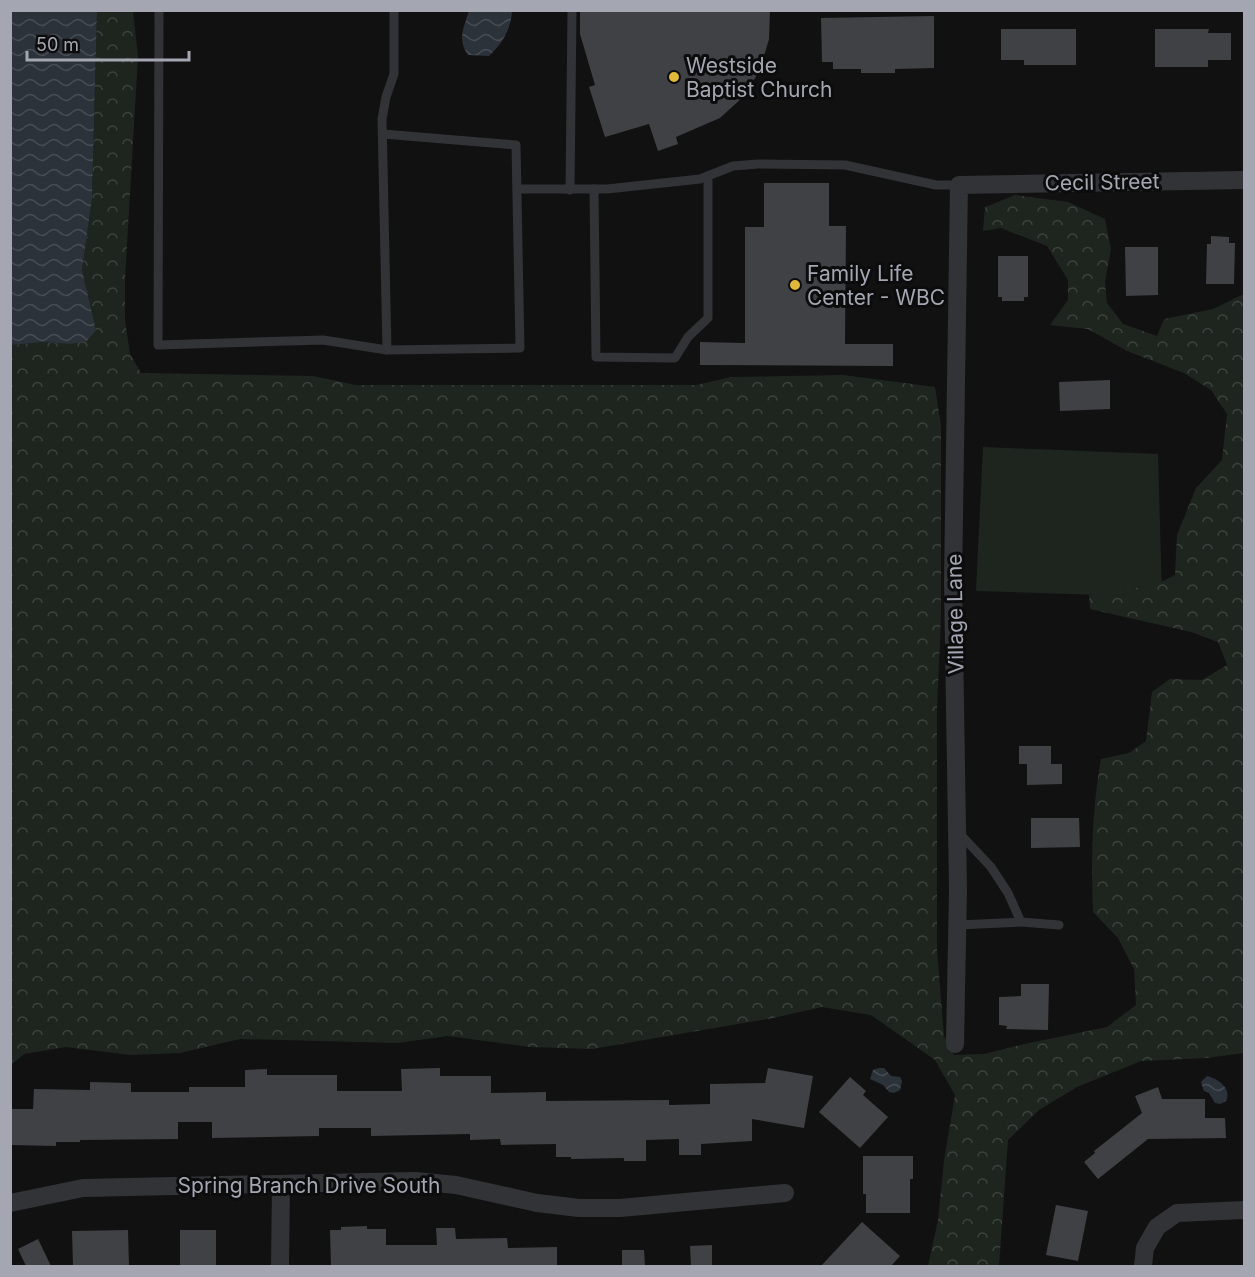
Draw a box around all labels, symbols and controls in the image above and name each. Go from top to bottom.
scale bar [27,24,189,62]
text: 50 m [36,34,79,55]
place label: Westside Baptist Church [686,53,832,102]
marker: Westside Baptist Church [667,70,681,84]
street label: Cecil Street [1044,168,1160,196]
place label: Family Life Center - WBC [807,261,945,310]
marker: Family Life Center - WBC [788,278,802,292]
street label: Village Lane [941,553,969,675]
street label: Spring Branch Drive South [178,1173,440,1198]

